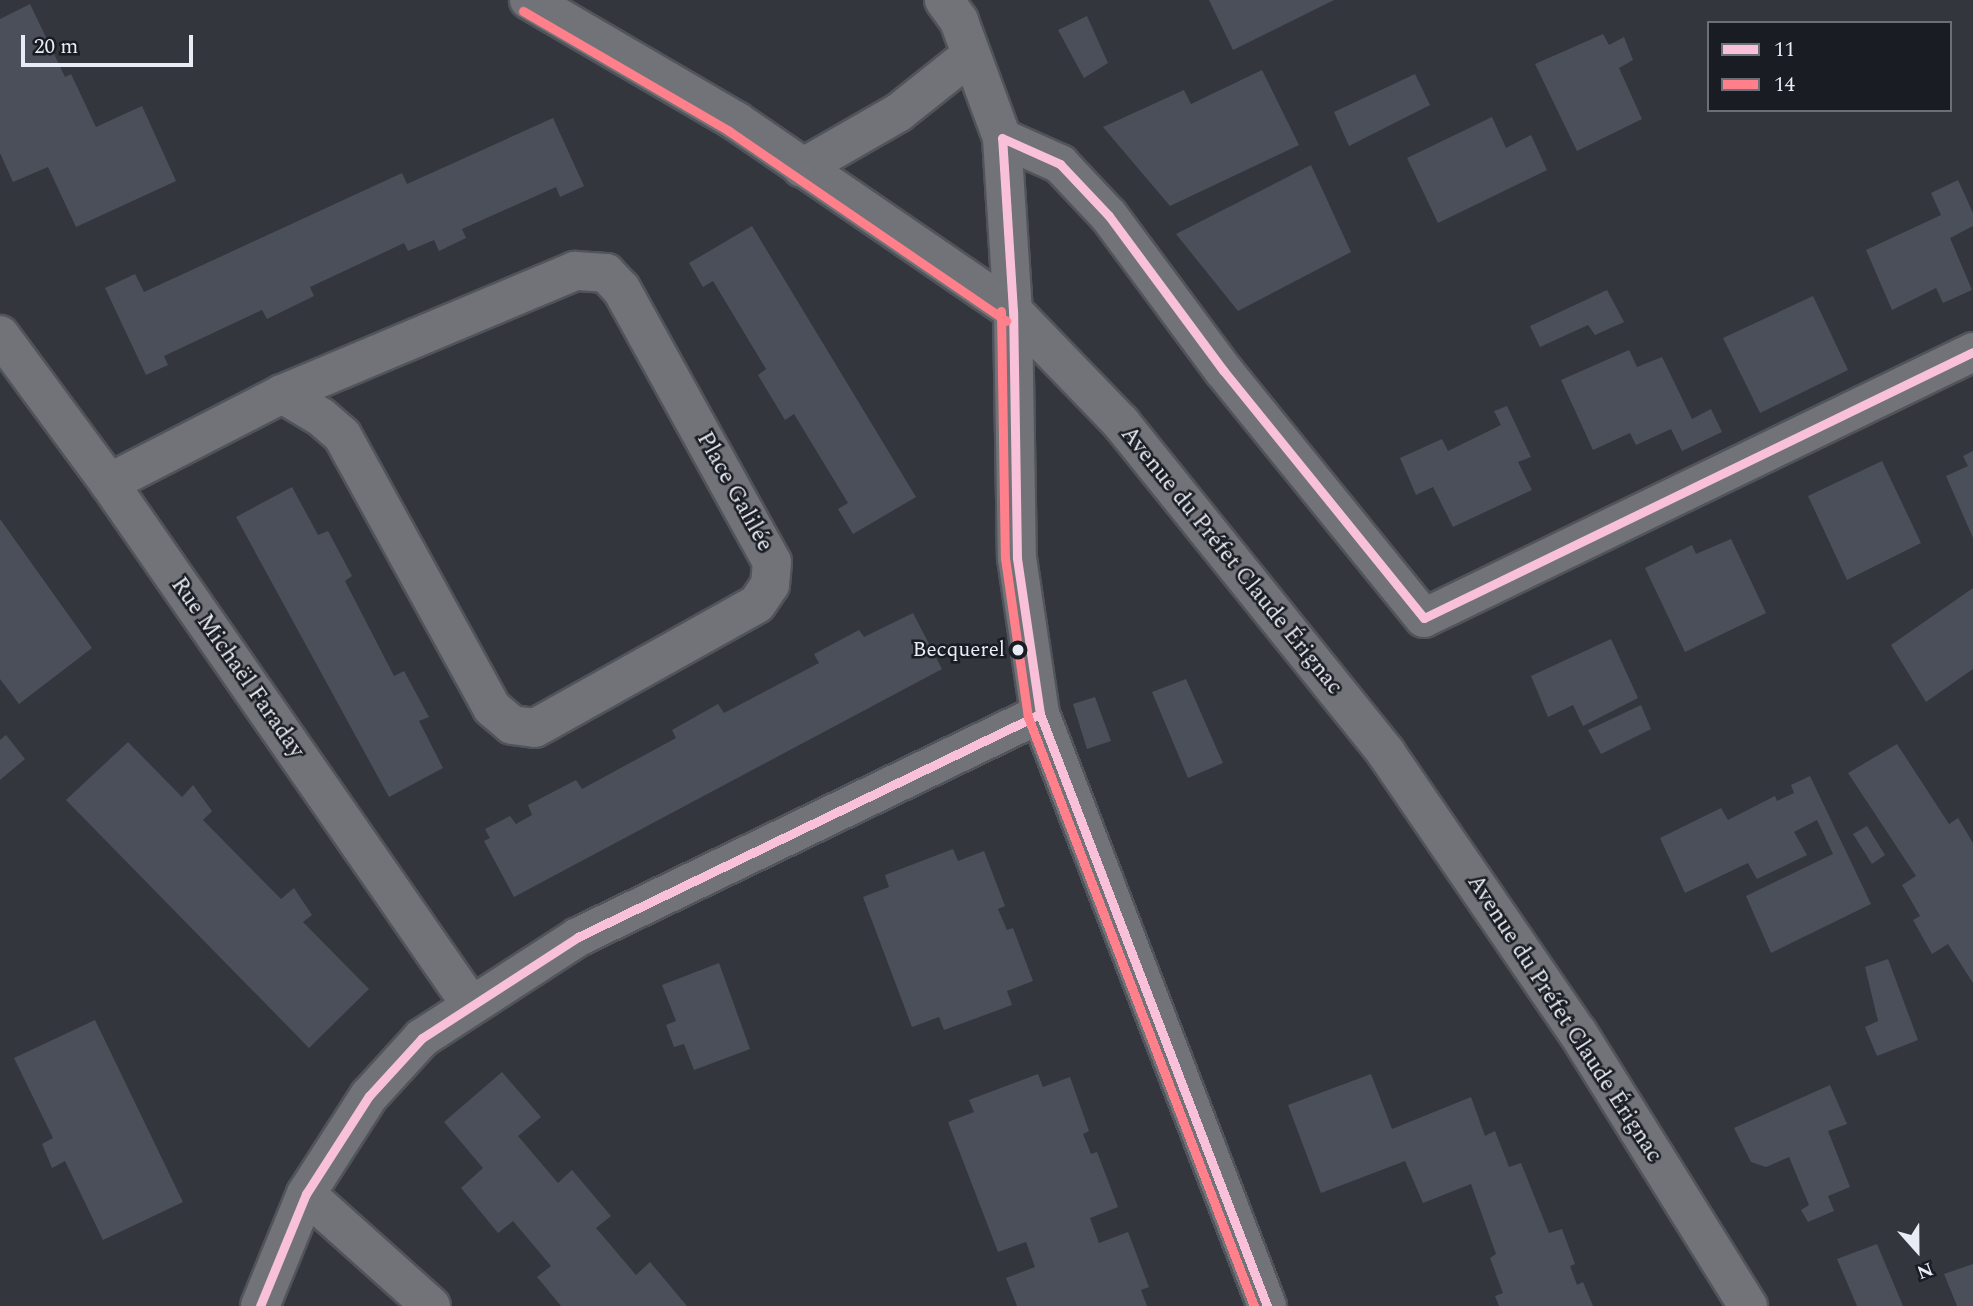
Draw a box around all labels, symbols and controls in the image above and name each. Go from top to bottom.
scale bar [24,21,196,65]
legend [1707,21,1952,112]
text: 20 m [34,31,78,63]
text: 11 [1774,34,1795,66]
text: 14 [1774,69,1795,101]
street label: Avenue du Préfet Claude Érignac [1114,421,1348,701]
street label: Place Galilée [690,427,778,557]
street label: Rue Michaël Faraday [164,572,310,764]
place label: Becquerel [912,637,1005,663]
marker: Becquerel [1011,643,1025,657]
street label: Avenue du Préfet Claude Érignac [1461,870,1667,1168]
north arrow [1882,1215,1952,1285]
text: N [1912,1254,1937,1286]

